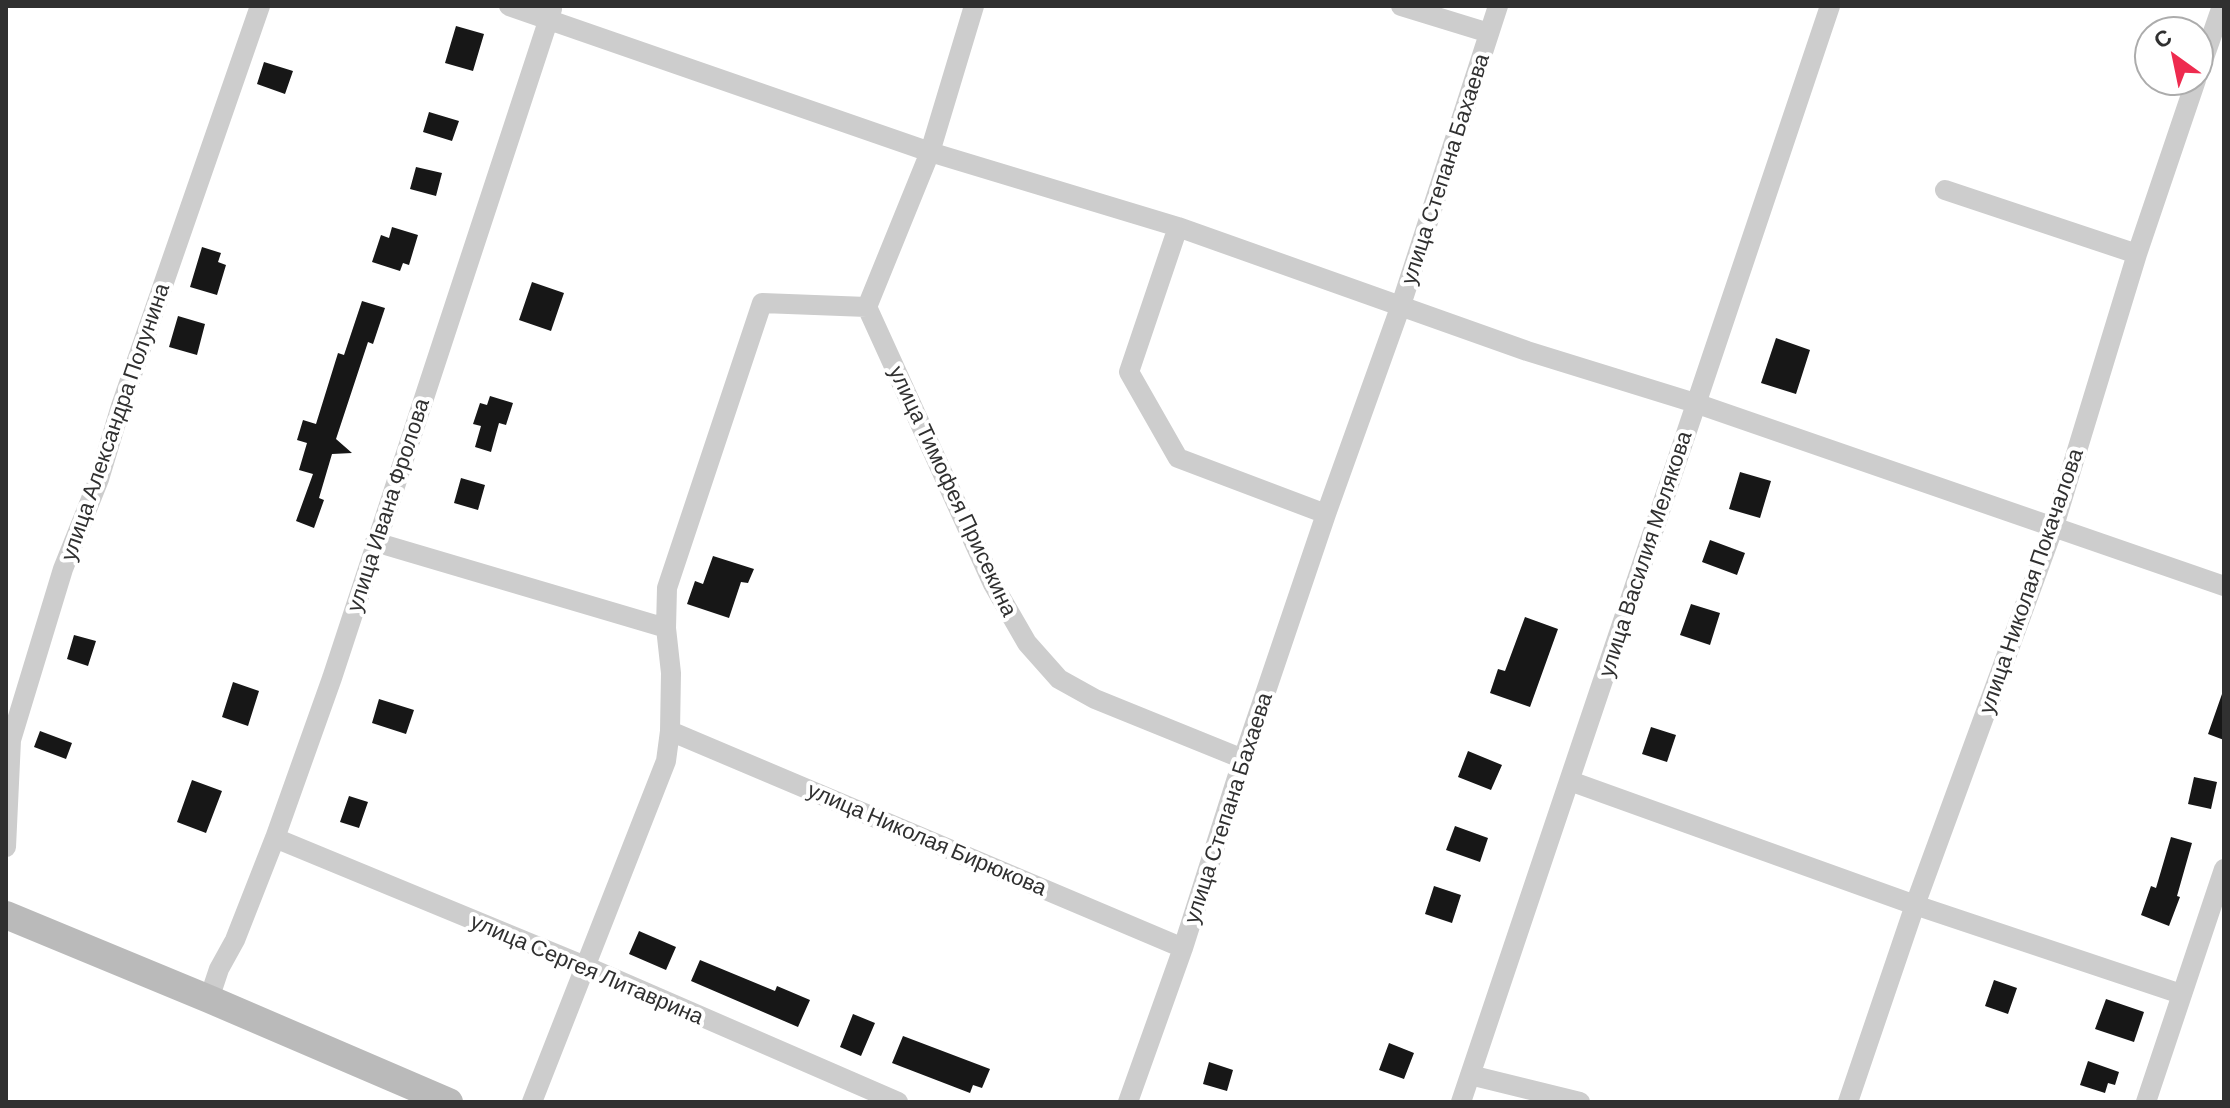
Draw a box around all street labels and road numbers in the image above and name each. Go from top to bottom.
street label: улица Степана Бахаева [1395,50,1495,288]
street label: улица Александра Полунина [55,280,175,564]
street label: улица Тимофея Присекина [883,361,1023,621]
street label: улица Ивана Фролова [341,395,435,615]
street label: улица Василия Мелякова [1593,428,1697,680]
street label: улица Николая Покачалова [1973,445,2089,717]
street label: улица Степана Бахаева [1178,689,1278,927]
street label: улица Николая Бирюкова [803,777,1051,901]
street label: улица Сергея Литаврина [466,908,708,1030]

